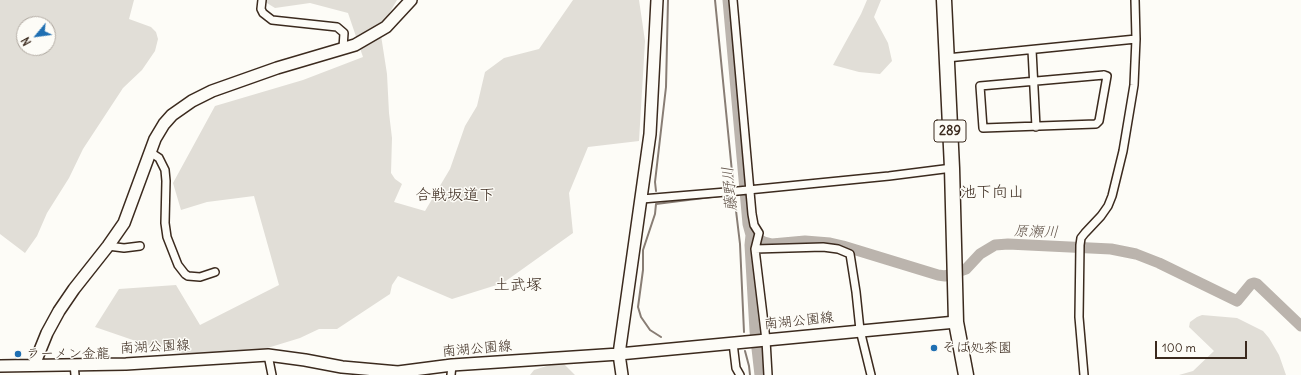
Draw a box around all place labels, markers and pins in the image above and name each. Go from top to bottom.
place label: そば処茶園 [942,340,1012,356]
marker: そば処茶園 [929,343,939,353]
place label: ラーメン金龍 [26,346,110,362]
marker: ラーメン金龍 [13,349,23,359]

